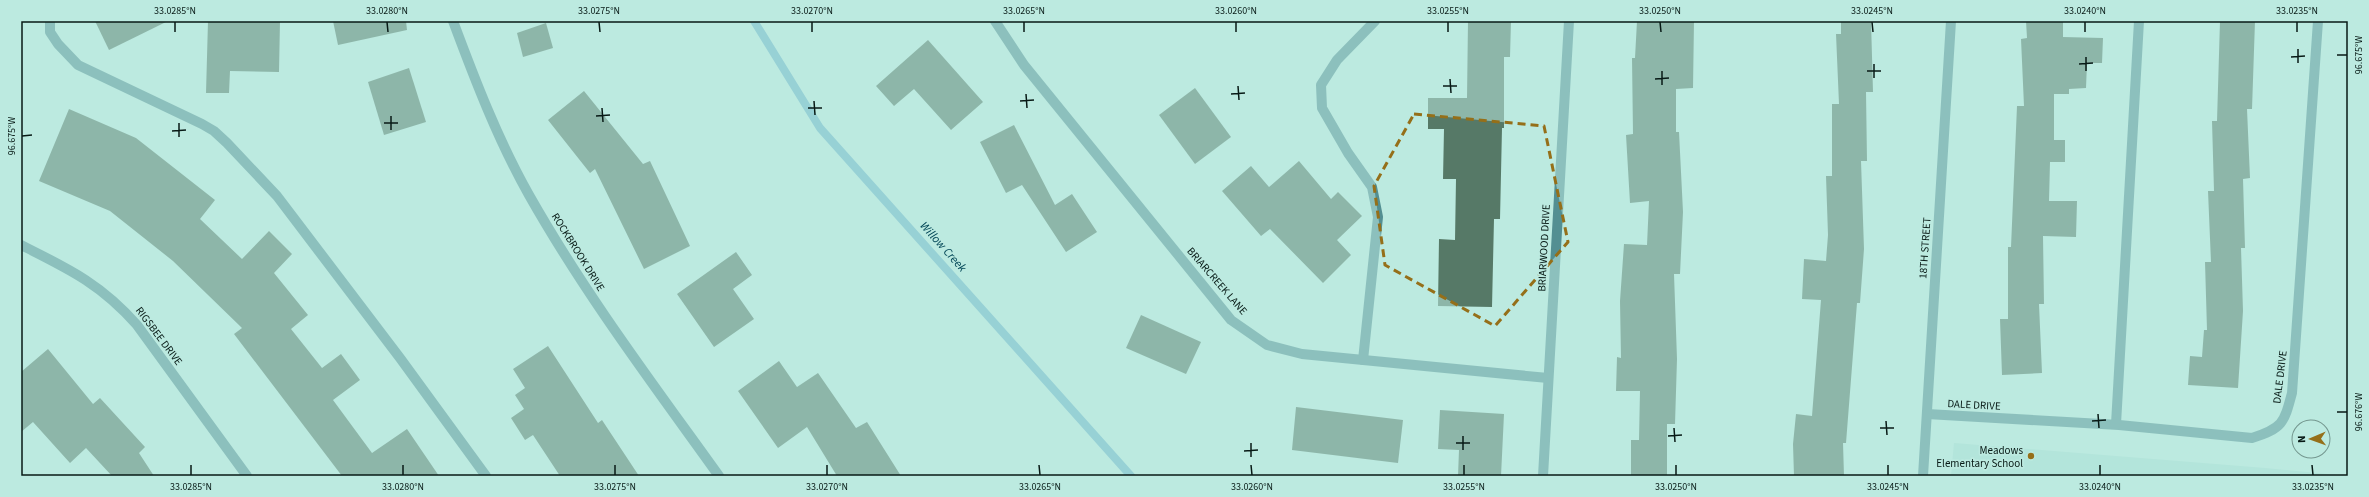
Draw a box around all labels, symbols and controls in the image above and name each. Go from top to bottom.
text: 33.0285°N [154,4,196,18]
text: 33.0280°N [366,4,408,18]
text: 33.0275°N [578,4,620,18]
text: 33.0270°N [791,4,833,18]
text: 33.0265°N [1003,4,1045,18]
text: 33.0260°N [1215,4,1257,18]
text: 33.0255°N [1427,4,1469,18]
text: 33.0250°N [1639,4,1681,18]
text: 33.0245°N [1851,4,1893,18]
text: 33.0240°N [2064,4,2106,18]
text: 33.0235°N [2276,4,2318,18]
text: 96.675°W [2352,36,2366,74]
text: 96.675°W [5,117,19,155]
street label: BRIARWOOD DRIVE [1534,204,1554,292]
street label: ROCKBROOK DRIVE [548,210,608,294]
street label: 18TH STREET [1915,217,1935,279]
water label: Willow Creek [916,218,970,276]
street label: BRIARCREEK LANE [1184,244,1251,318]
street label: RIGSBEE DRIVE [132,304,186,368]
street label: DALE DRIVE [2269,349,2291,404]
text: 96.676°W [2352,393,2366,431]
street label: DALE DRIVE [1947,396,2001,414]
north arrow [2291,419,2331,459]
text: N [2294,435,2309,443]
place label: Meadows Elementary School [1936,443,2023,471]
marker: Meadows Elementary School [2026,451,2036,461]
text: 33.0285°N [170,480,212,494]
text: 33.0280°N [382,480,424,494]
text: 33.0275°N [594,480,636,494]
text: 33.0270°N [806,480,848,494]
text: 33.0265°N [1019,480,1061,494]
text: 33.0260°N [1231,480,1273,494]
text: 33.0255°N [1443,480,1485,494]
text: 33.0250°N [1655,480,1697,494]
text: 33.0245°N [1867,480,1909,494]
text: 33.0240°N [2079,480,2121,494]
text: 33.0235°N [2292,480,2334,494]

